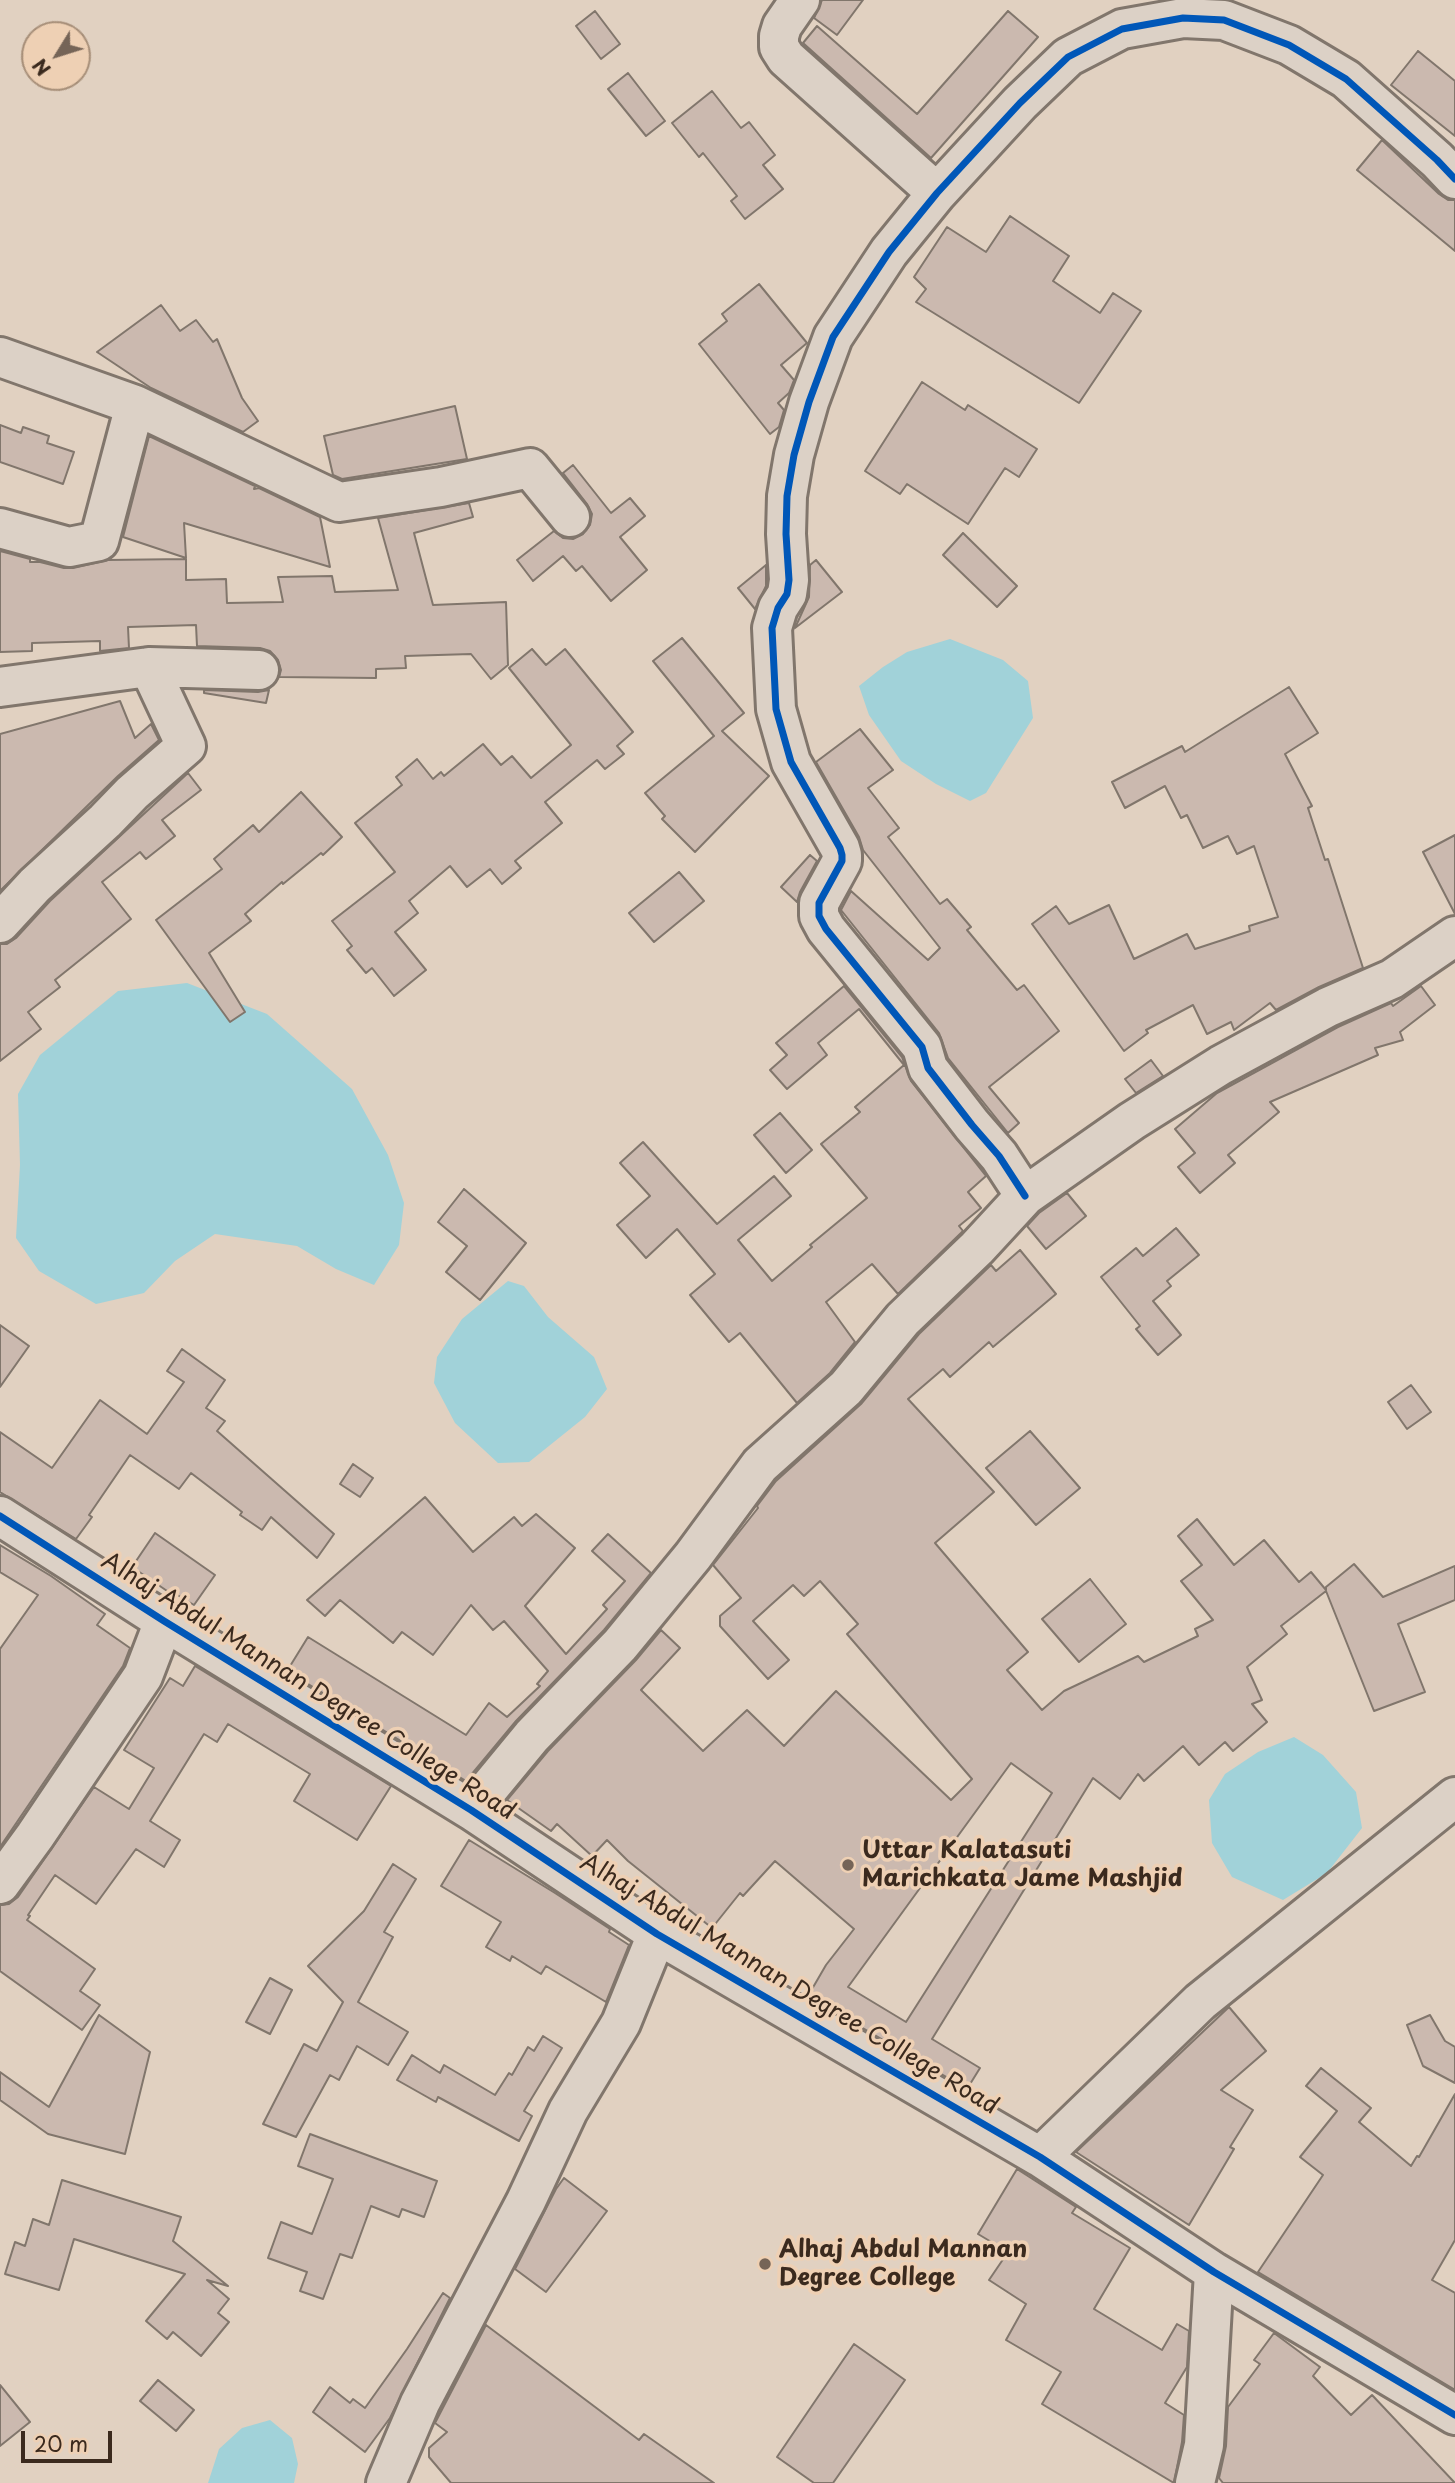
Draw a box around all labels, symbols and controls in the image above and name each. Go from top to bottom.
north arrow [21,21,91,91]
text: N [25,53,57,82]
street label: Alhaj Abdul Mannan Degree College Road [96,1547,520,1827]
place label: Uttar Kalatasuti Marichkata Jame Mashjid [862,1837,1183,1893]
street label: Alhaj Abdul Mannan Degree College Road [575,1848,1003,2122]
marker: Uttar Kalatasuti Marichkata Jame Mashjid [840,1857,856,1873]
place label: Alhaj Abdul Mannan Degree College [779,2236,1027,2292]
marker: Alhaj Abdul Mannan Degree College [757,2256,773,2272]
scale bar [24,2416,116,2460]
text: 20 m [34,2427,88,2459]

